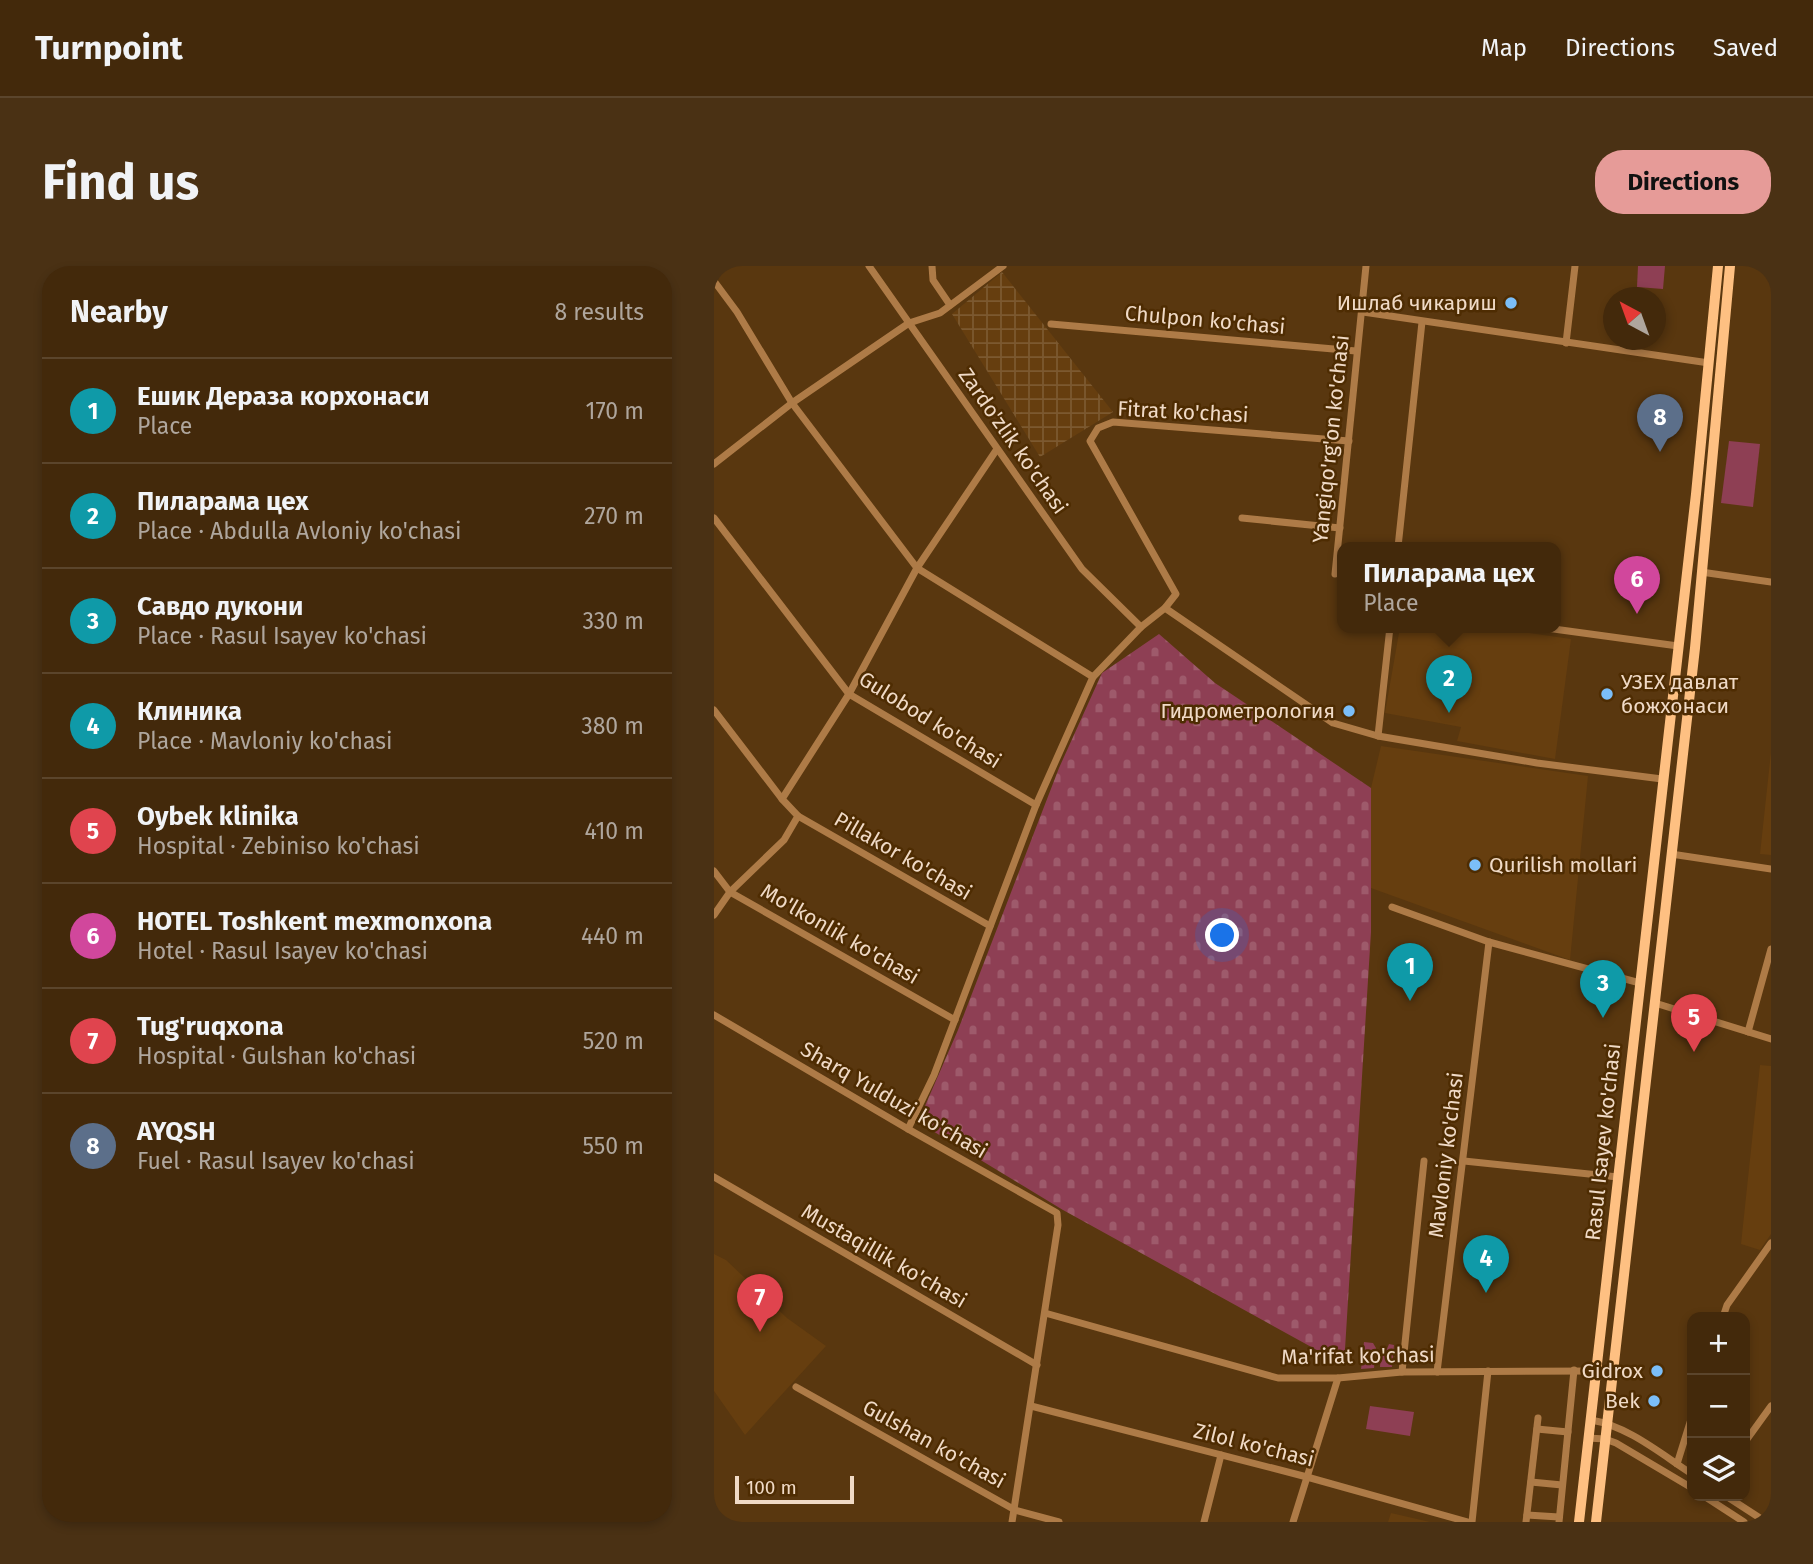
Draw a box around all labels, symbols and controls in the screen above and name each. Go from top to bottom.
text: Turnpoint [35,28,183,68]
text: Map [1481,34,1527,62]
text: Directions [1565,34,1675,62]
text: Saved [1713,34,1778,62]
button: Directions [1595,150,1771,214]
text: Find us [42,153,199,212]
north arrow [1603,287,1666,350]
place label: Ишлаб чикариш [1337,290,1497,316]
text: Nearby [70,294,168,330]
marker: Ишлаб чикариш [1503,295,1519,311]
text: 8 results [555,298,644,326]
street label: Chulpon ko'chasi [1124,300,1286,340]
street label: Yangiqo'rg'on ko'chasi [1307,334,1355,544]
street label: Zardo'zlik ko'chasi [953,363,1073,519]
text: Ешик Дераза корхонаси [137,381,430,412]
pin: 8 [1637,394,1683,452]
street label: Fitrat ko'chasi [1117,396,1249,428]
text: 1 [88,397,98,425]
text: 170 m [585,397,644,425]
text: Place [137,412,192,440]
text: Пиларама цех [137,486,309,517]
text: 2 [87,502,99,530]
text: 270 m [584,502,644,530]
text: Place · Abdulla Avloniy ko'chasi [137,517,461,545]
popup [1337,542,1561,633]
pin: 6 [1614,556,1660,614]
text: Пиларама цех [1363,558,1535,589]
text: Place [1363,589,1419,617]
text: Савдо дукони [137,591,303,622]
text: 3 [87,607,99,635]
text: 330 m [582,607,644,635]
text: Place · Rasul Isayev ko'chasi [137,622,427,650]
pin: 2 [1426,655,1472,713]
street label: Gulobod ko'chasi [854,666,1006,774]
place label: УЗЕХ давлат божхонаси [1621,669,1739,719]
marker: УЗЕХ давлат божхонаси [1599,686,1615,702]
text: Клиника [137,696,242,727]
place label: Гидрометрология [1160,698,1335,724]
marker: Гидрометрология [1341,703,1357,719]
text: 4 [87,712,100,740]
text: 380 m [581,712,644,740]
text: Place · Mavloniy ko'chasi [137,727,392,755]
text: Oybek klinika [137,801,299,832]
street label: Pillakor ko'chasi [830,806,976,906]
text: 5 [87,817,99,845]
text: 410 m [584,817,644,845]
text: Hospital · Zebiniso ko'chasi [137,832,420,860]
place label: Qurilish mollari [1489,852,1637,878]
marker: Qurilish mollari [1467,857,1483,873]
street label: Mo'lkonlik ko'chasi [756,878,924,990]
text: HOTEL Toshkent mexmonxona [137,906,492,937]
your location [1205,918,1239,952]
text: 6 [87,922,99,950]
text: 440 m [581,922,644,950]
text: Hotel · Rasul Isayev ko'chasi [137,937,428,965]
pin: 1 [1387,943,1433,1001]
pin: 3 [1580,960,1626,1018]
pin: 5 [1671,994,1717,1052]
text: Tug'ruqxona [137,1011,284,1042]
text: 7 [88,1027,98,1055]
text: 520 m [583,1027,644,1055]
street label: Sharq Yulduzi ko'chasi [796,1036,992,1164]
text: Hospital · Gulshan ko'chasi [137,1042,416,1070]
street label: Rasul Isayev ko'chasi [1580,1042,1626,1242]
street label: Mavloniy ko'chasi [1423,1071,1469,1239]
text: AYQSH [137,1116,216,1147]
text: 8 [86,1132,100,1160]
text: 550 m [582,1132,644,1160]
text: Fuel · Rasul Isayev ko'chasi [137,1147,415,1175]
street label: Mustaqillik ko'chasi [797,1198,971,1314]
pin: 4 [1463,1235,1509,1293]
pin: 7 [737,1274,783,1332]
map controls [1687,1312,1750,1501]
button: + [1687,1312,1750,1375]
street label: Ma'rifat ko'chasi [1281,1342,1435,1370]
place label: Gidrox [1582,1358,1644,1384]
marker: Gidrox [1649,1363,1665,1379]
button: − [1687,1375,1750,1438]
place label: Bek [1605,1388,1640,1414]
marker: Bek [1646,1393,1662,1409]
street label: Gulshan ko'chasi [858,1394,1010,1494]
street label: Zilol ko'chasi [1191,1417,1317,1473]
button: layers [1687,1438,1750,1501]
scale bar [735,1473,854,1505]
text: 100 m [746,1476,797,1499]

